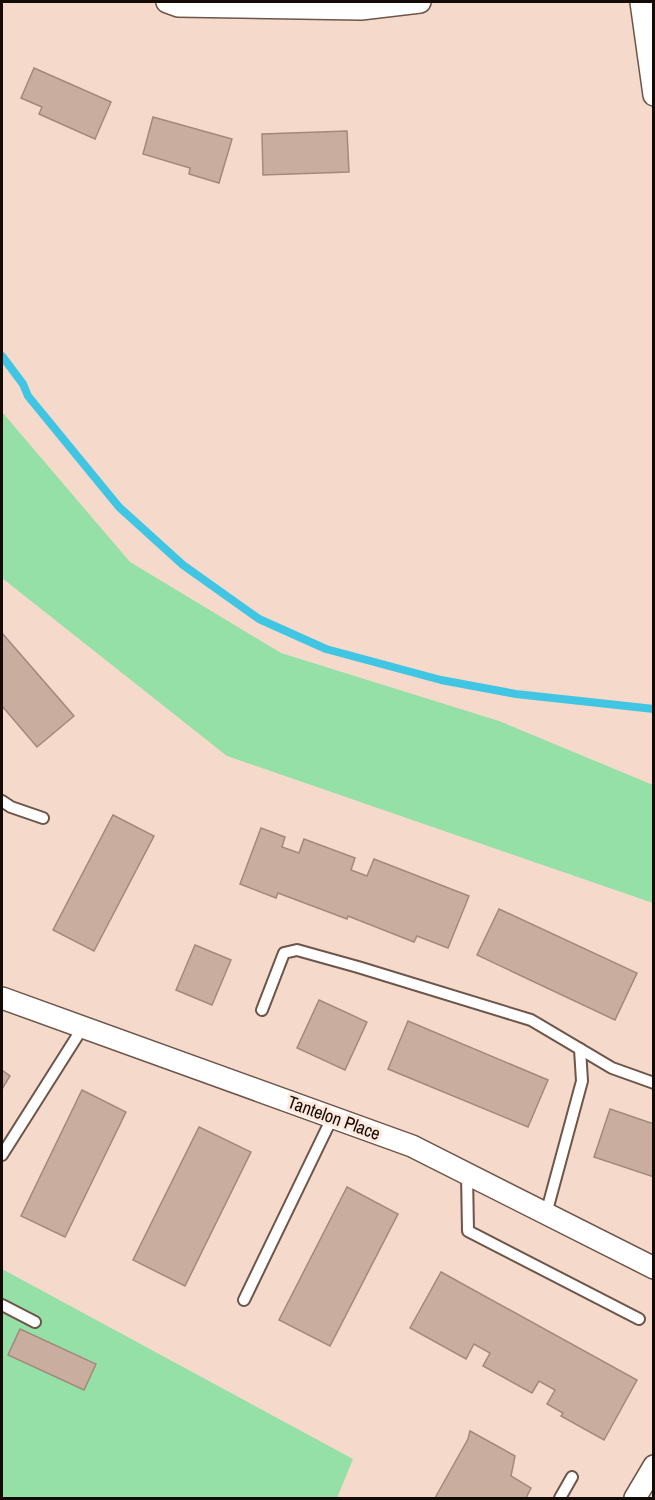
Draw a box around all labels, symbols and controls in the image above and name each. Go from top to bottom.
street label: Tantelon Place [284,1089,384,1146]

